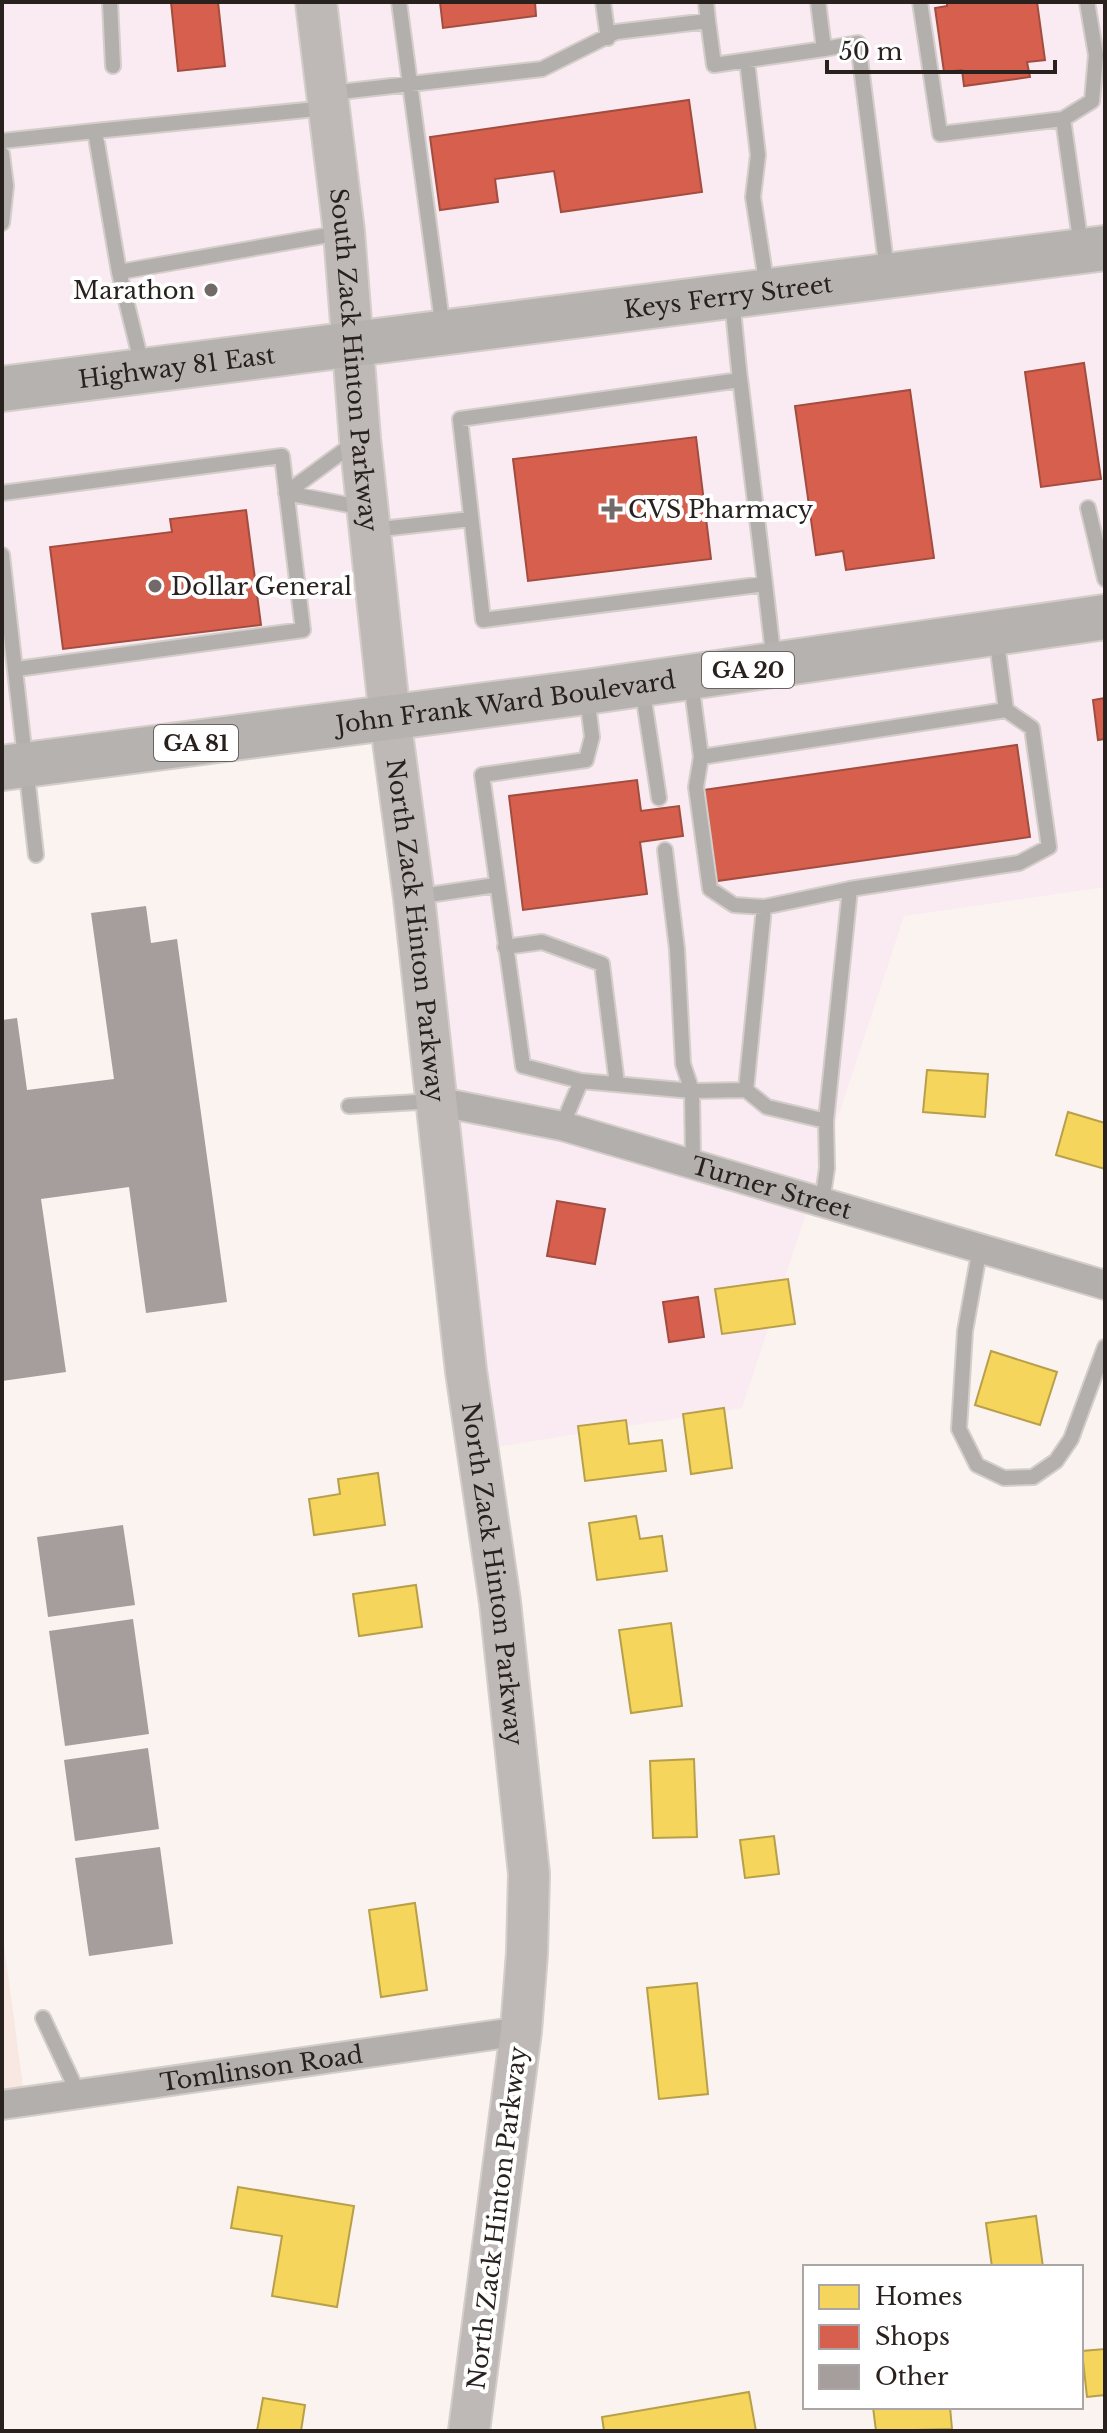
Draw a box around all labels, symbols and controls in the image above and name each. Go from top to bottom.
scale bar [827,24,1055,74]
text: 50 m [839,37,903,66]
street label: South Zack Hinton Parkway [324,186,384,534]
street label: Keys Ferry Street [622,268,834,324]
place label: Marathon [73,276,195,305]
marker: Marathon [202,281,220,299]
street label: Highway 81 East [76,340,277,394]
place label: CVS Pharmacy [628,495,814,524]
marker: CVS Pharmacy [603,500,621,518]
place label: Dollar General [171,572,352,601]
marker: Dollar General [146,577,164,595]
road number: GA 20 [702,652,794,688]
street label: John Frank Ward Boulevard [331,665,677,739]
road number: GA 81 [154,725,238,761]
street label: North Zack Hinton Parkway [381,757,451,1104]
street label: Turner Street [688,1150,855,1225]
street label: North Zack Hinton Parkway [456,1400,530,1747]
street label: Tomlinson Road [158,2039,365,2097]
street label: North Zack Hinton Parkway [462,2044,533,2391]
legend [803,2265,1083,2409]
text: Homes [875,2282,963,2311]
text: Shops [875,2322,950,2351]
text: Other [875,2362,949,2391]

